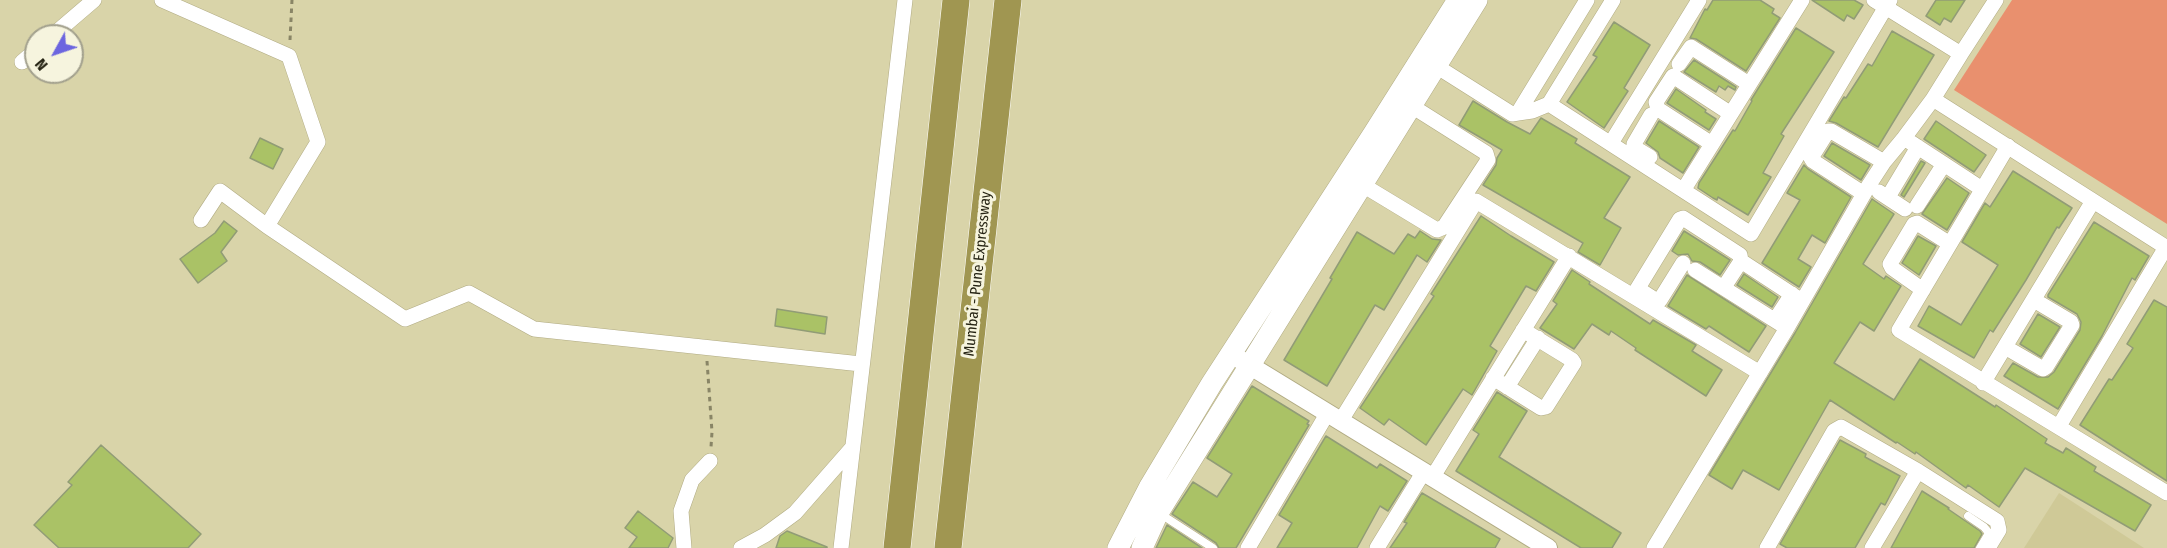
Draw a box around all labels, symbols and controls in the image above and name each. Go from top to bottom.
north arrow [24,24,84,84]
text: N [31,55,52,74]
street label: Mumbai - Pune Expressway [960,191,996,357]

